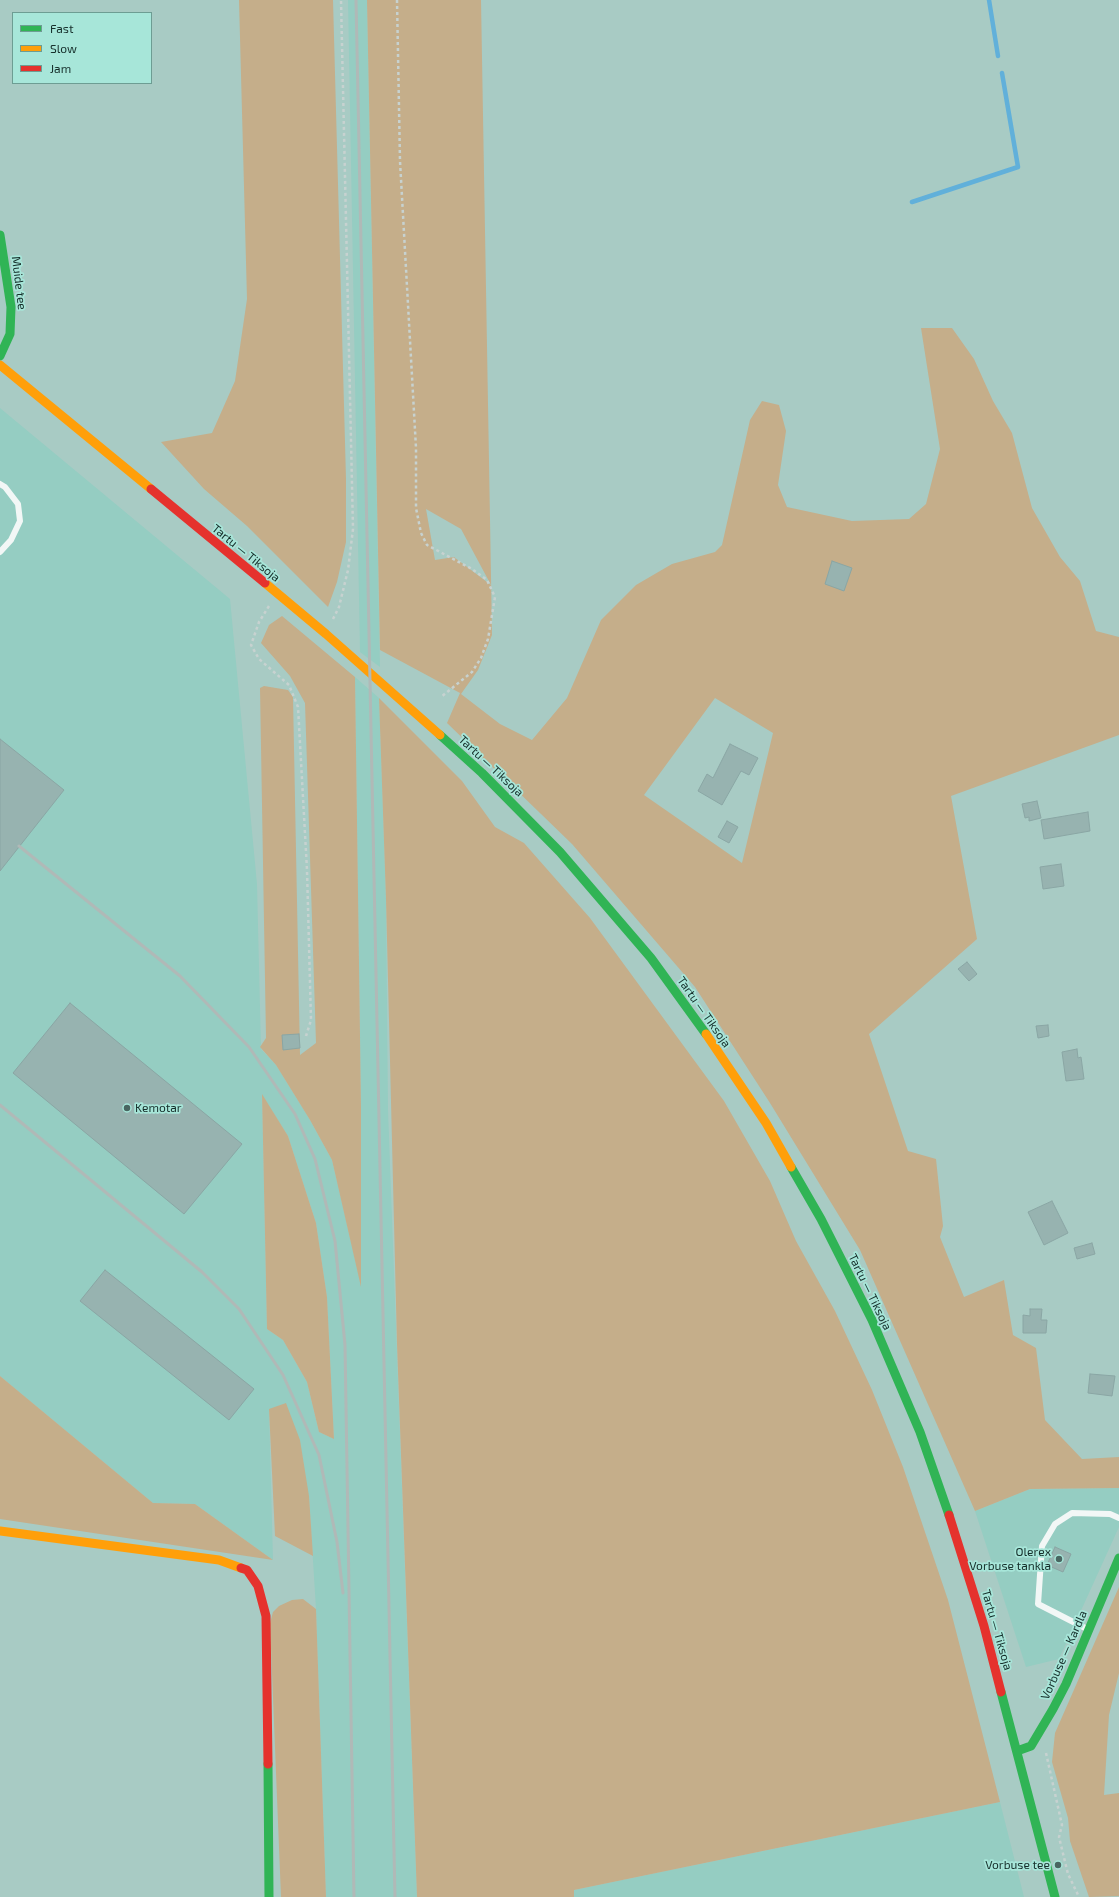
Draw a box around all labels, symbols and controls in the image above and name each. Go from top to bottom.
legend [12,12,152,84]
text: Fast [50,21,73,35]
text: Slow [50,41,77,55]
text: Jam [50,61,71,75]
street label: Muide tee [9,255,29,311]
street label: Tartu — Tiksoja [209,521,283,585]
street label: Tartu — Tiksoja [456,732,526,800]
street label: Tartu — Tiksoja [674,974,734,1050]
place label: Kemotar [135,1101,182,1115]
marker: Kemotar [122,1103,132,1113]
street label: Tartu — Tiksoja [845,1251,895,1333]
place label: Olerex Vorbuse tankla [969,1545,1051,1573]
marker: Olerex Vorbuse tankla [1054,1554,1064,1564]
street label: Tartu — Tiksoja [979,1588,1015,1672]
street label: Vorbuse — Kardla [1038,1608,1090,1702]
place label: Vorbuse tee [985,1858,1050,1872]
marker: Vorbuse tee [1053,1860,1063,1870]

